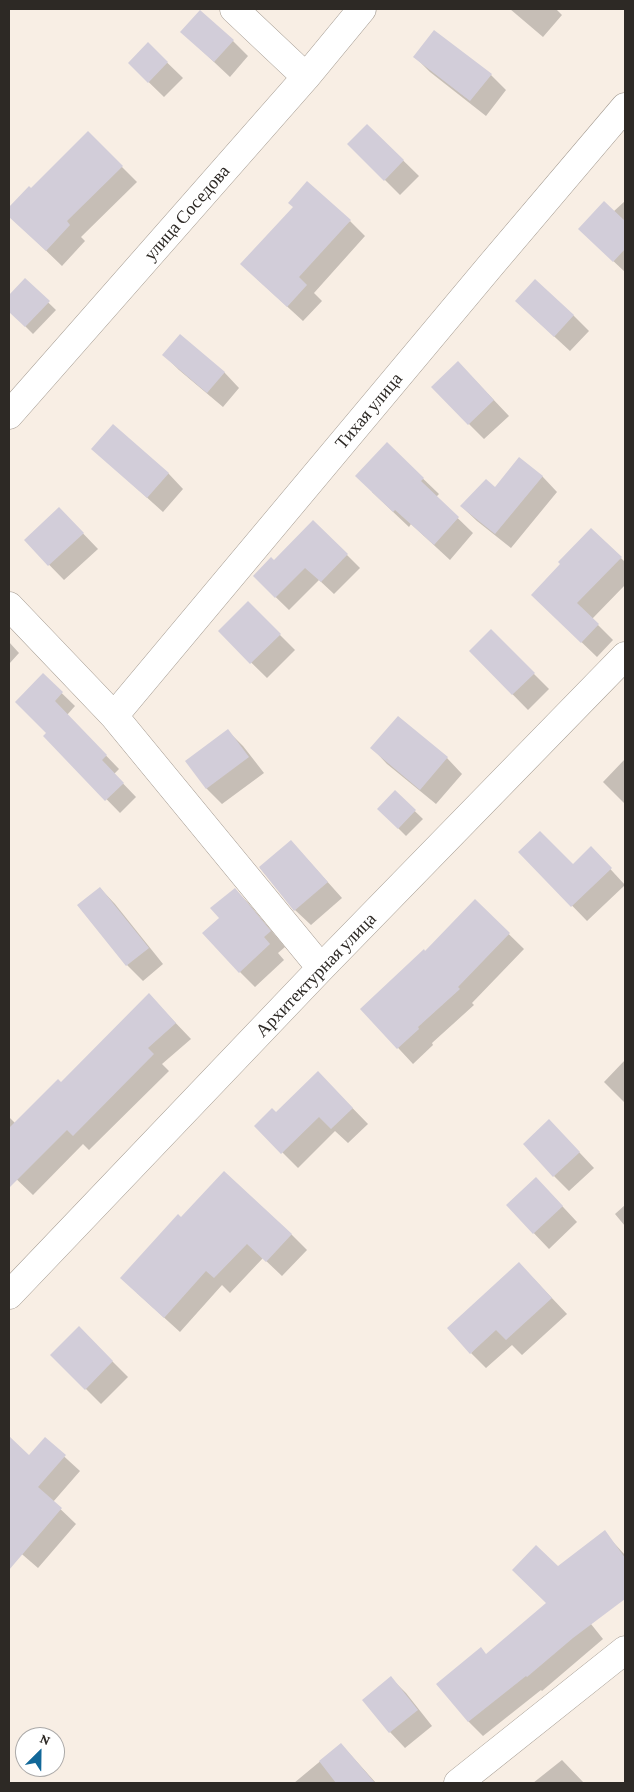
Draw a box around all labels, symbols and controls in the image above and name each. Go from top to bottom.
street label: улица Соседова [140,161,234,265]
street label: Тихая улица [331,368,407,454]
street label: Архитектурная улица [251,908,381,1042]
north arrow [15,1727,65,1777]
text: N [38,1730,53,1748]

